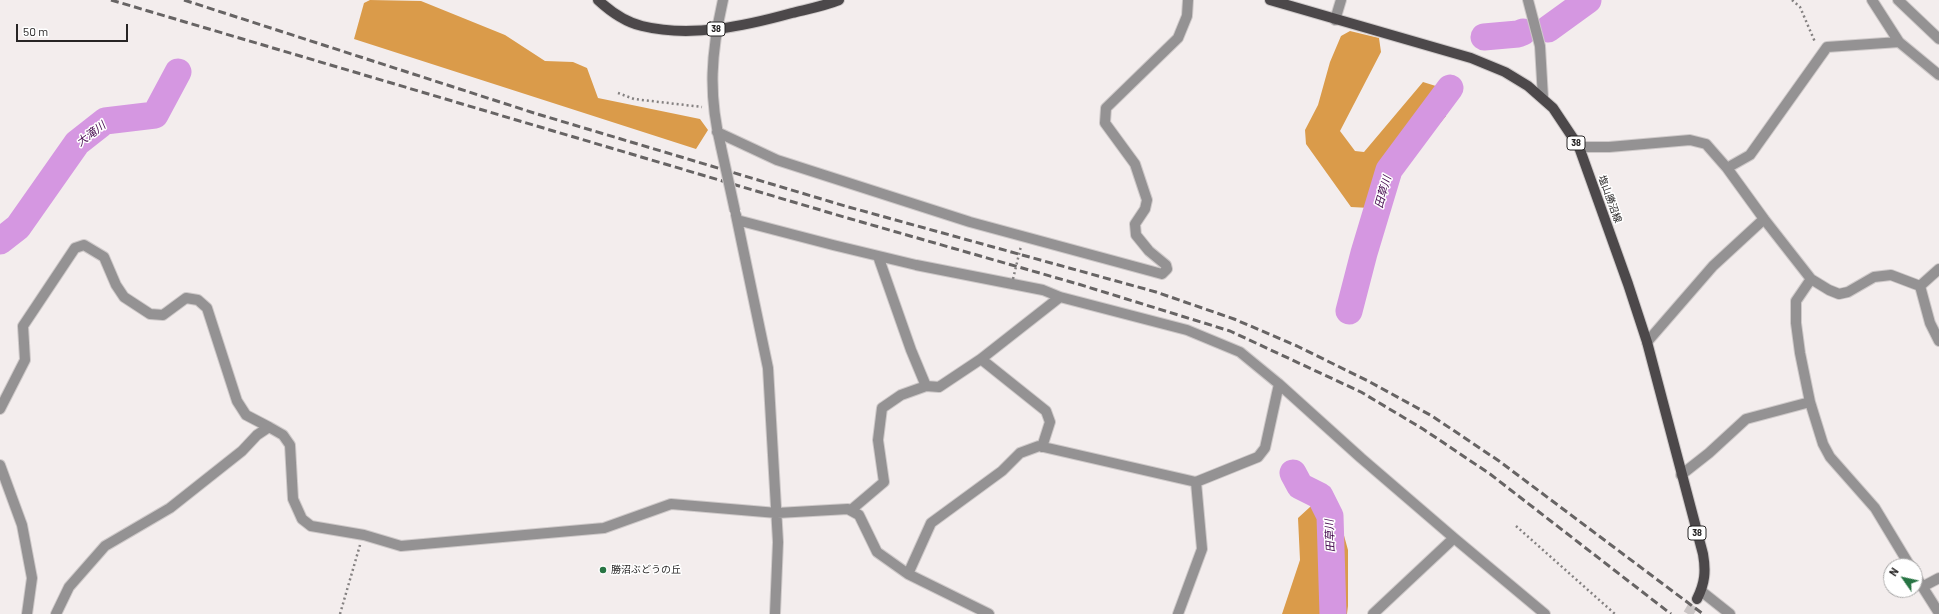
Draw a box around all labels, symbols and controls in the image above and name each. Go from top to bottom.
scale bar [18,16,130,42]
road number: 38 [707,22,725,36]
text: 50 m [23,24,48,38]
water label: 大滝川 [74,119,108,149]
road number: 38 [1567,136,1585,150]
street label: 塩山勝沼線 [1596,173,1624,225]
water label: 田草川 [1372,174,1394,210]
water label: 田草川 [1323,519,1337,553]
road number: 38 [1688,526,1706,540]
north arrow [1883,558,1923,598]
place label: 勝沼ぶどうの丘 [611,564,681,576]
marker: 勝沼ぶどうの丘 [598,565,608,575]
text: N [1886,565,1901,578]

